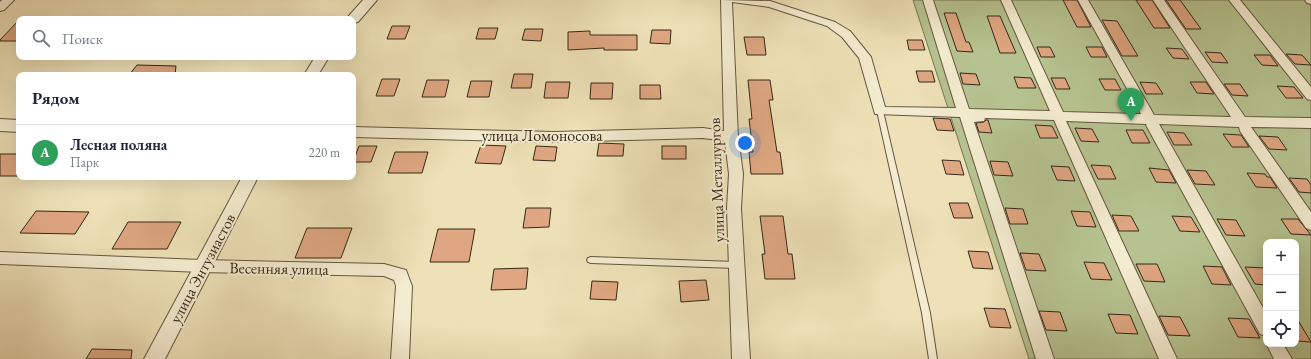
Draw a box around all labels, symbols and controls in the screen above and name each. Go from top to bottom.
search box [16,16,356,60]
icon: search [30,27,52,49]
text: Поиск [62,29,103,48]
text: Рядом [32,87,80,109]
pin: A [1118,88,1144,121]
street label: улица Металлургов [704,117,729,243]
street label: улица Ломоносова [481,125,603,146]
your location [735,133,755,153]
text: Лесная поляна [70,135,167,154]
text: A [40,144,50,161]
text: 220 m [309,144,340,161]
text: Парк [70,154,99,171]
street label: улица Энтузиастов [165,210,240,327]
map controls [1263,239,1299,347]
button: + [1263,239,1299,275]
street label: Весенняя улица [229,257,329,280]
button: − [1263,275,1299,311]
button: locate [1263,311,1299,347]

